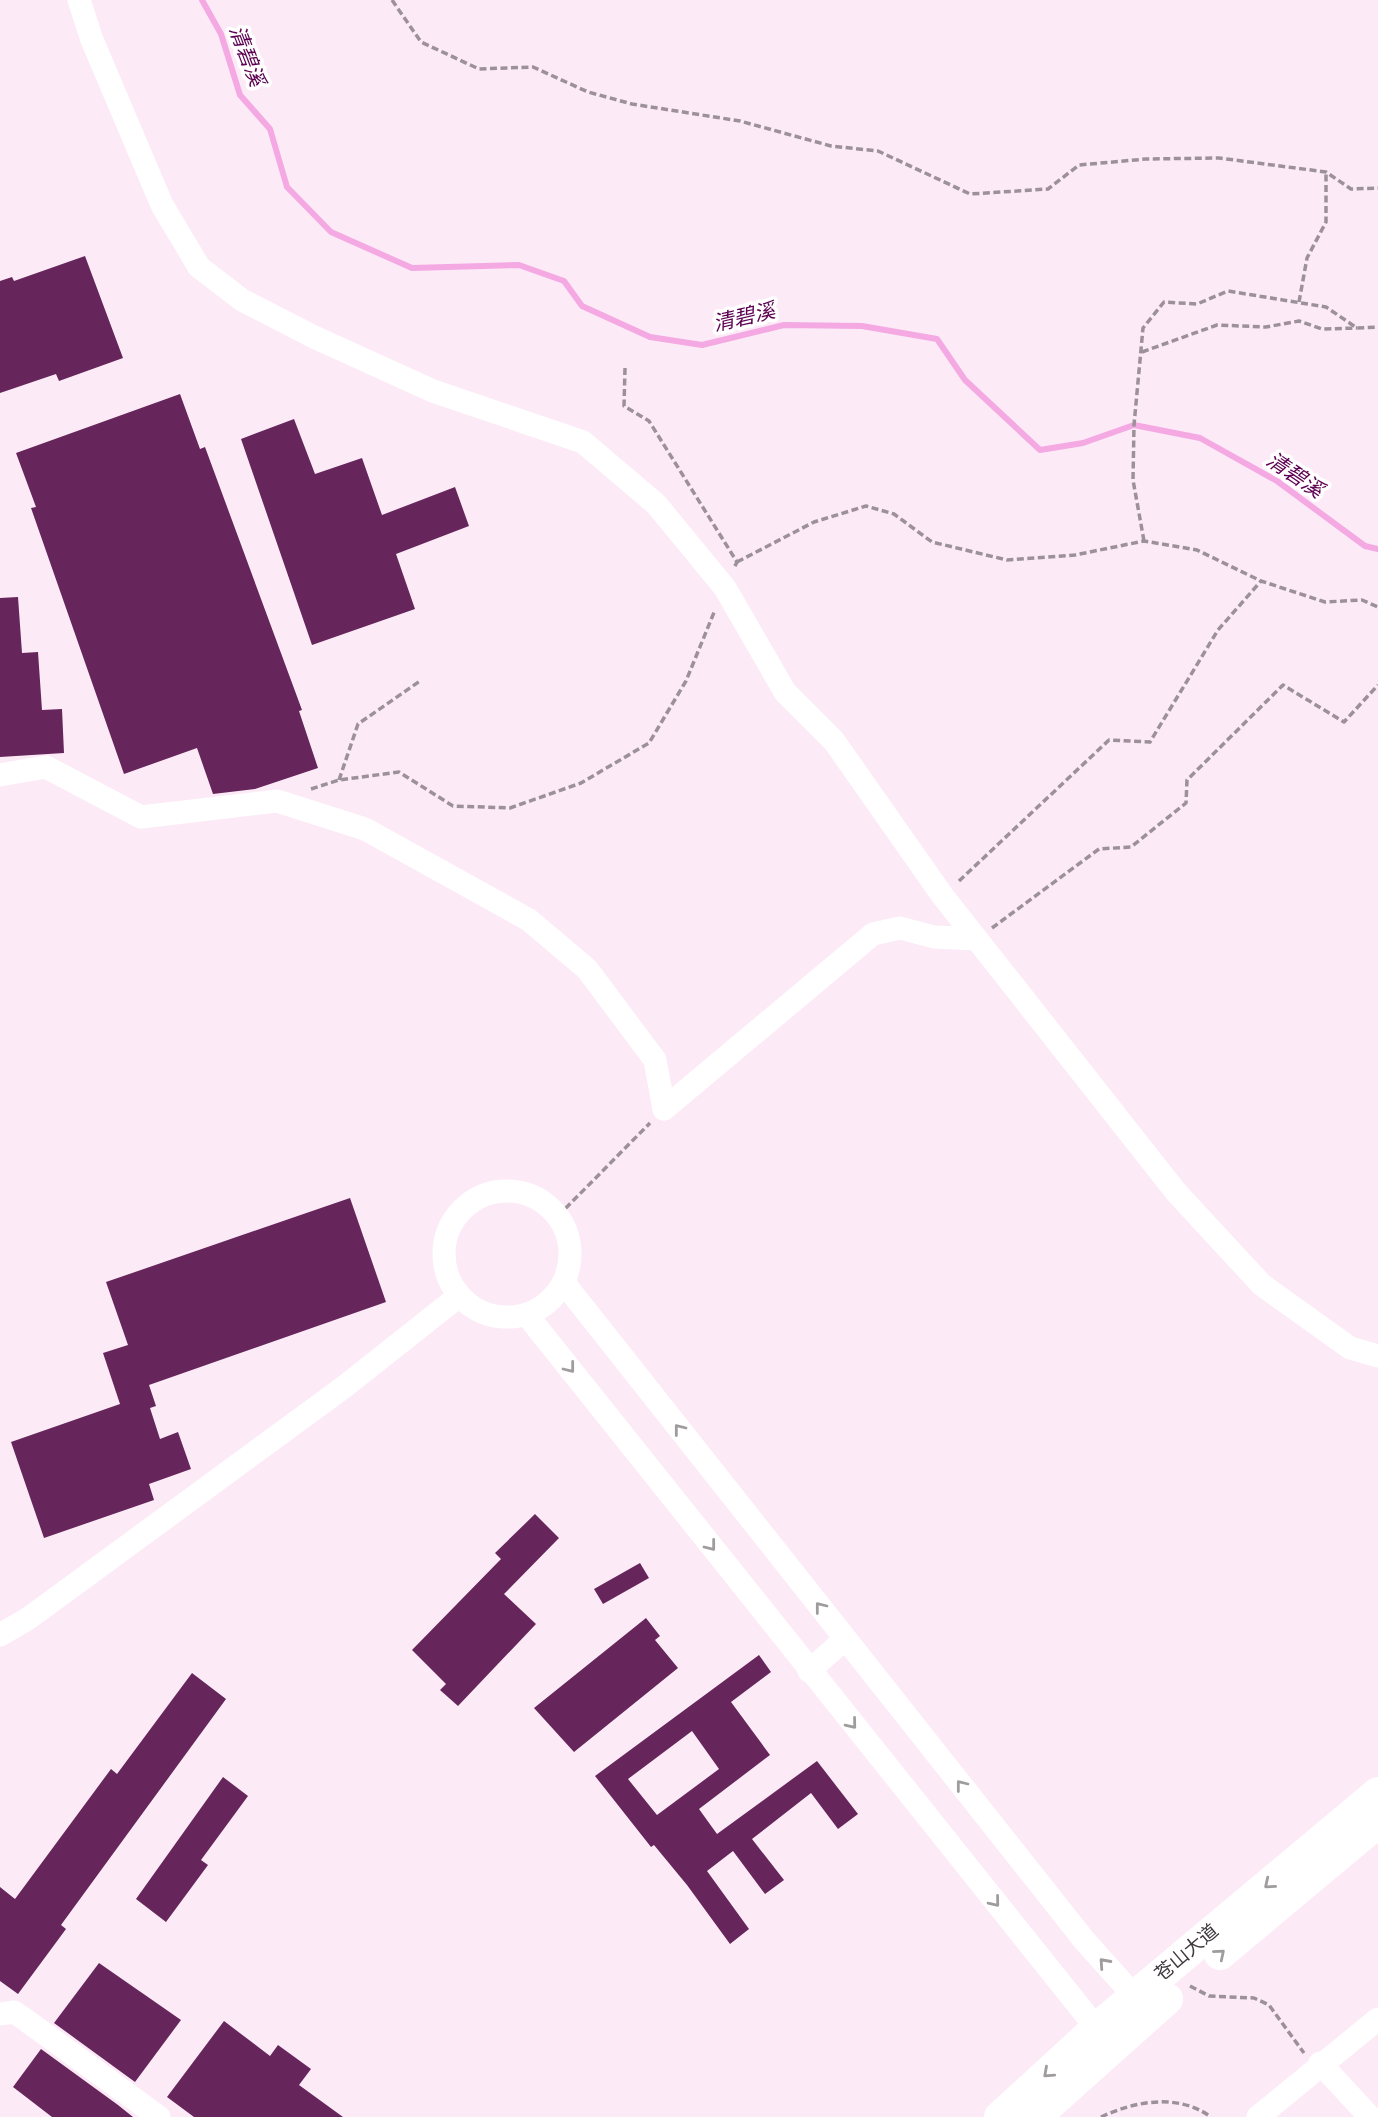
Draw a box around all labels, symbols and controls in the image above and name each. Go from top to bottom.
water label: 清碧溪 [222,21,273,93]
water label: 清碧溪 [710,295,780,339]
water label: 清碧溪 [1260,445,1331,506]
one-way arrow [561,1360,574,1373]
one-way arrow [675,1424,687,1437]
one-way arrow [702,1539,715,1551]
one-way arrow [816,1602,829,1615]
one-way arrow [844,1717,857,1729]
one-way arrow [957,1781,970,1793]
one-way arrow [1265,1876,1278,1888]
one-way arrow [986,1894,999,1906]
street label: 苍山大道 [1149,1918,1225,1988]
one-way arrow [1212,1950,1224,1963]
one-way arrow [1100,1958,1112,1971]
one-way arrow [1043,2064,1056,2077]

